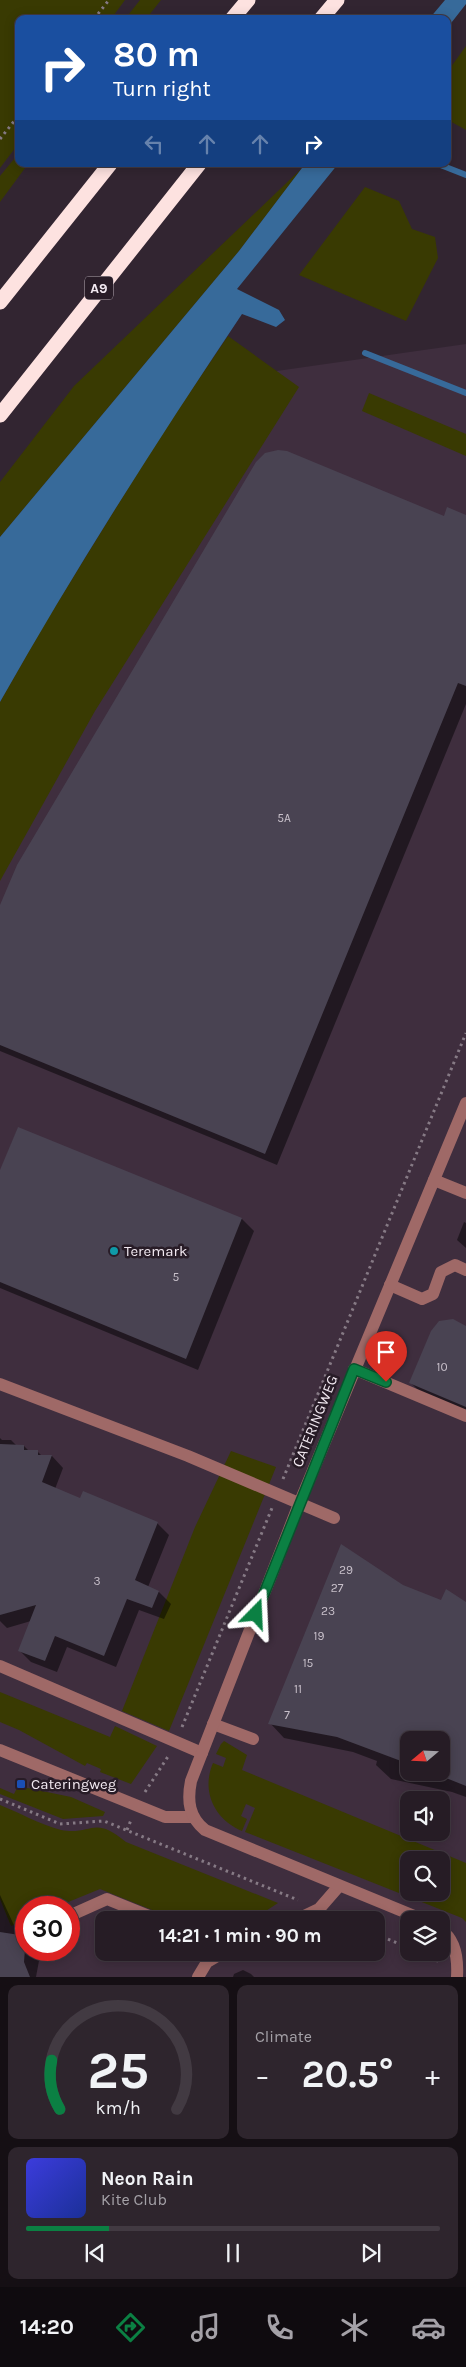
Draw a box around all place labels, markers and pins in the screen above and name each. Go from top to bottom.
place label: Teremark [124,1242,187,1260]
marker: Teremark [108,1245,120,1257]
pin [365,1331,407,1382]
place label: Cateringweg [31,1775,117,1793]
marker: Cateringweg [15,1778,27,1790]

